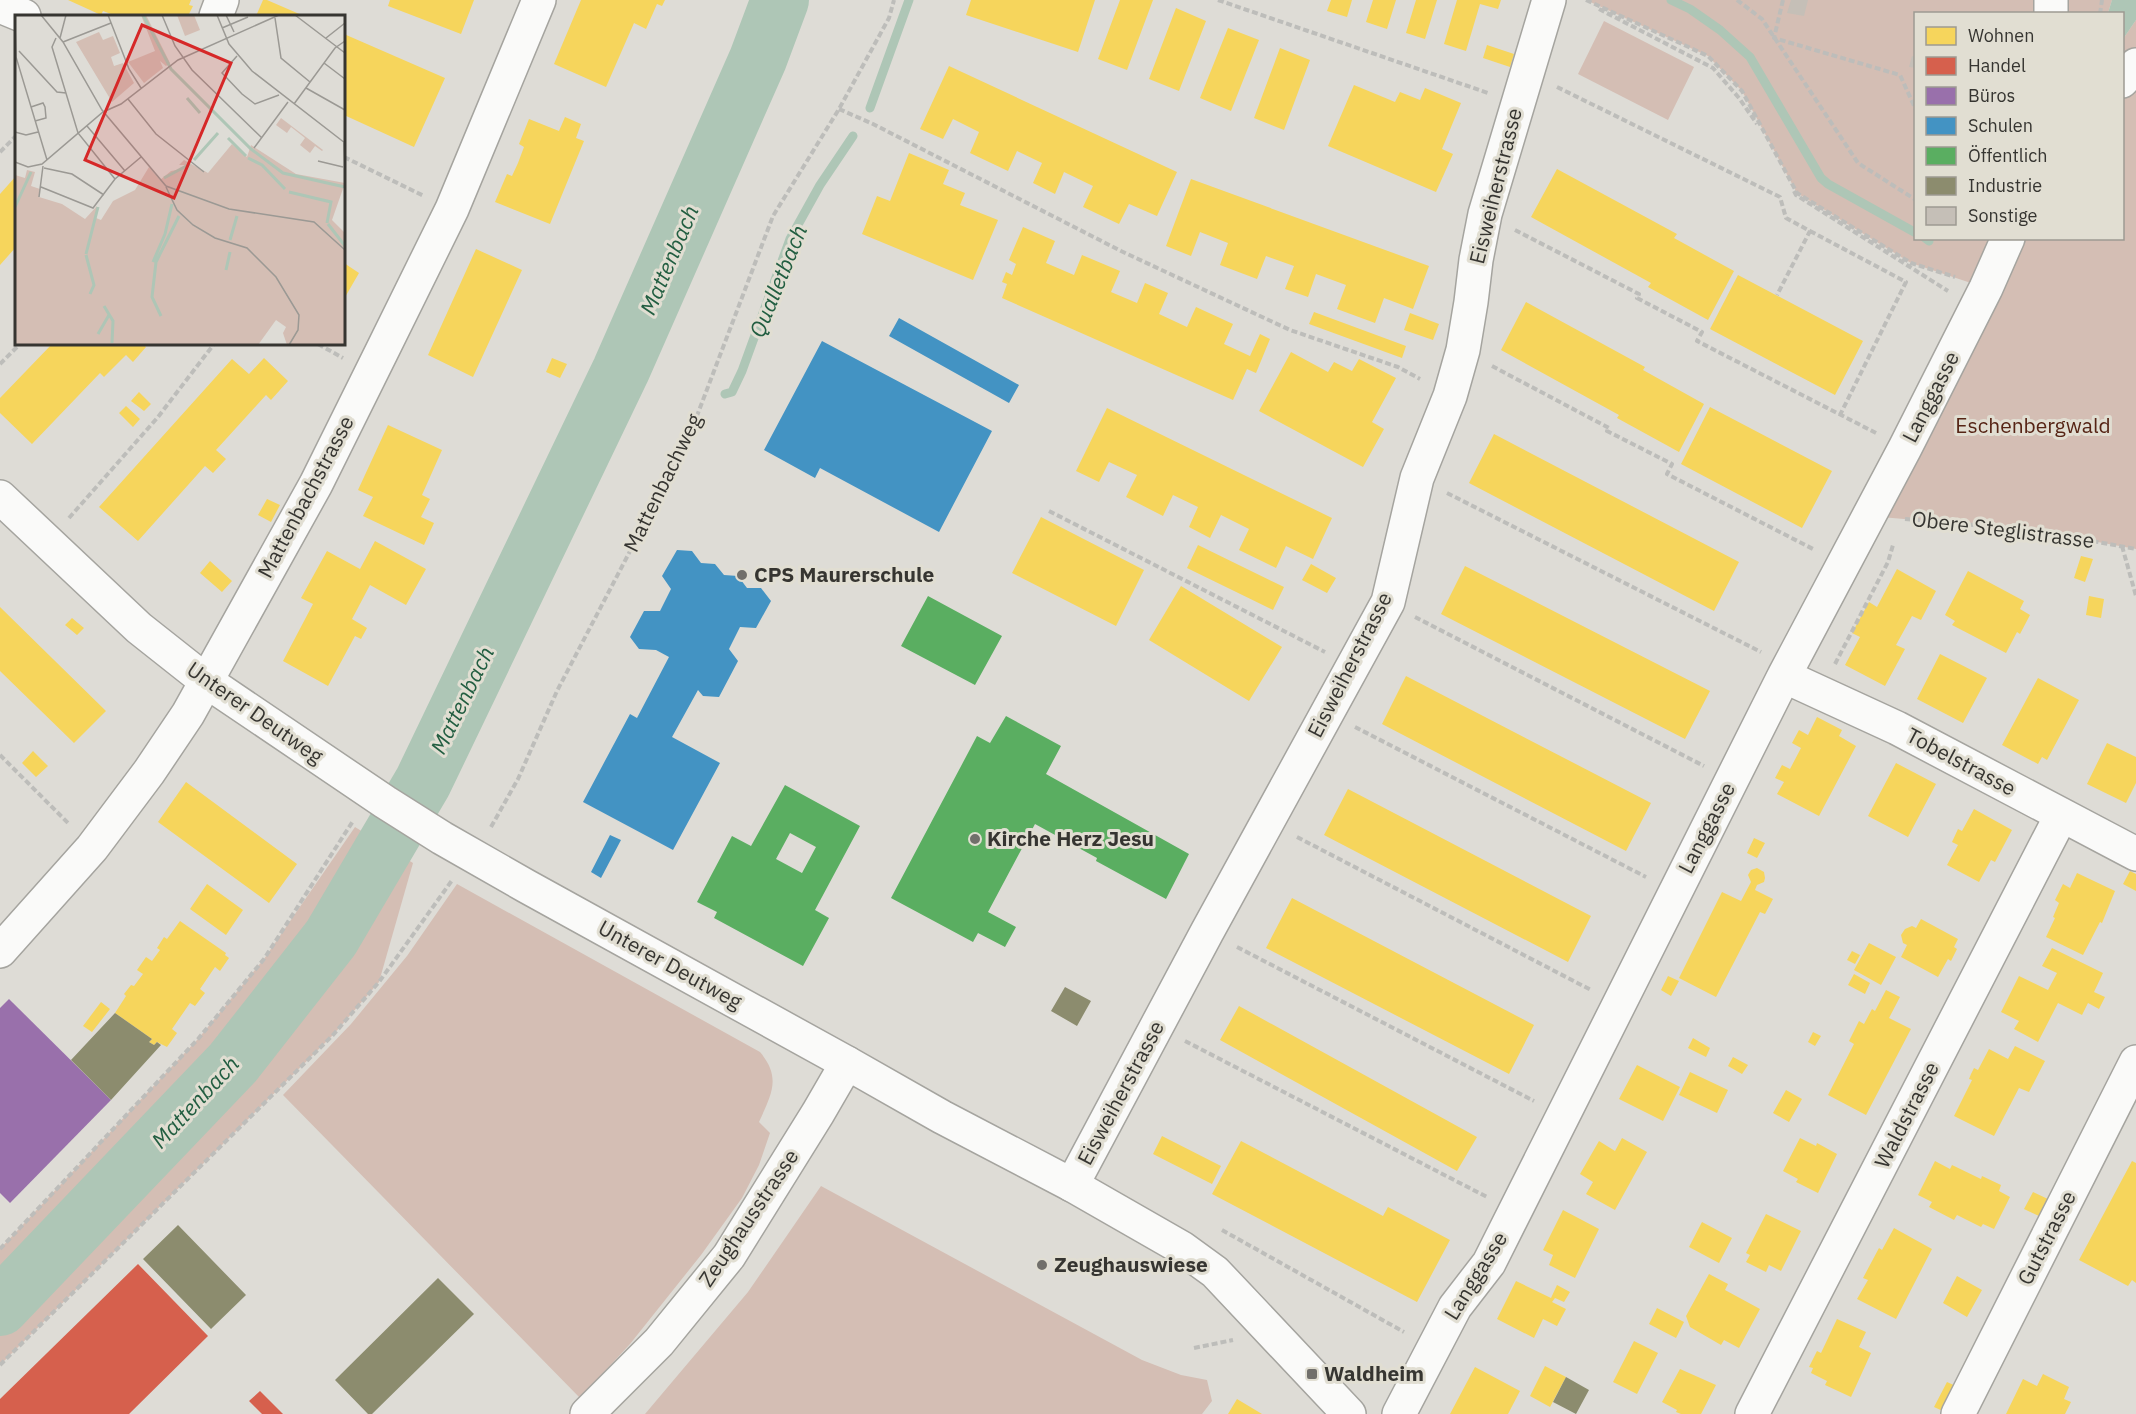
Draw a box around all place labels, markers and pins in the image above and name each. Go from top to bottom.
place label: CPS Maurerschule [754,560,934,588]
marker: CPS Maurerschule [735,568,749,582]
place label: Kirche Herz Jesu [987,824,1154,852]
marker: Kirche Herz Jesu [968,832,982,846]
place label: Zeughauswiese [1054,1250,1208,1278]
marker: Zeughauswiese [1035,1258,1049,1272]
place label: Waldheim [1324,1359,1424,1387]
marker: Waldheim [1305,1367,1319,1381]

